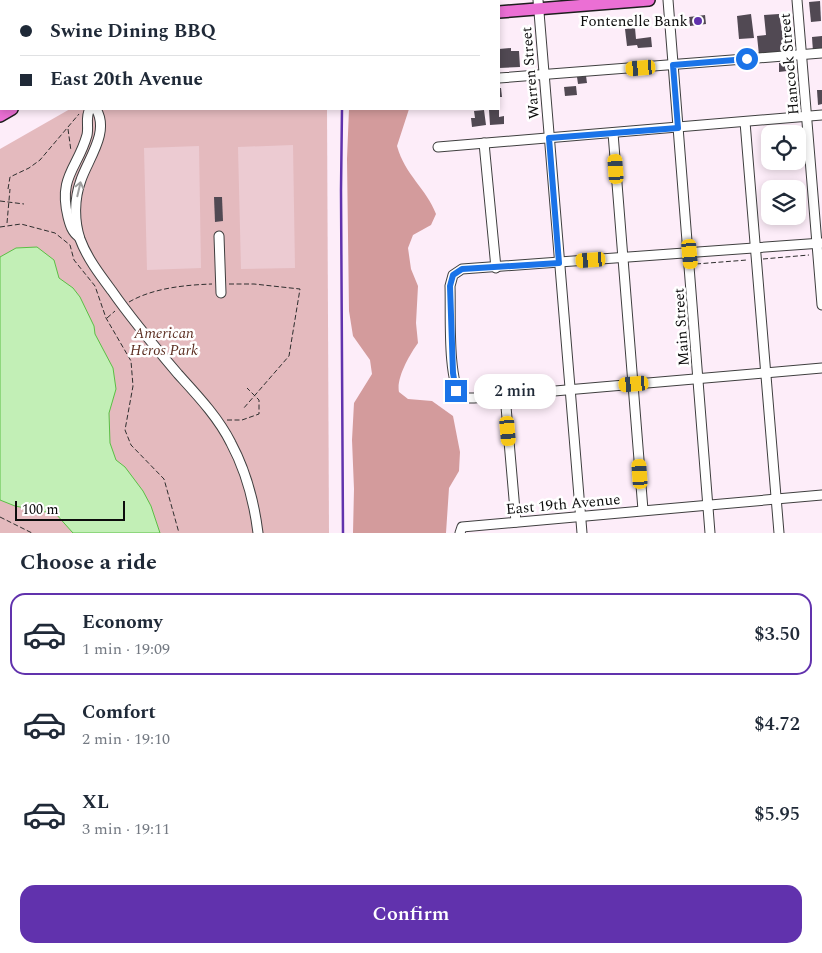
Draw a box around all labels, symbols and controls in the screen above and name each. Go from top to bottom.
place label: Fontenelle Bank [580,10,688,33]
street label: Hancock Street [774,12,805,116]
marker: Fontenelle Bank [692,15,704,27]
text: Swine Dining BBQ [50,17,216,46]
street label: Warren Street [515,26,546,120]
route start [736,48,758,70]
car [625,59,656,77]
text: East 20th Avenue [50,65,203,94]
map controls [761,125,806,225]
button: locate [761,125,806,170]
car [607,154,624,184]
button: layers [761,180,806,225]
one-way arrow [74,182,84,198]
car [681,238,698,270]
car [575,251,606,269]
street label: Main Street [667,287,696,367]
park label: American Heros Park [130,322,198,362]
callout: 2 min [474,374,556,408]
car [618,375,649,393]
text: 2 min [494,379,536,403]
route end [445,380,467,402]
car [499,415,516,447]
car [631,459,648,489]
street label: East 19th Avenue [505,488,621,521]
scale bar [15,498,125,521]
text: 100 m [22,499,59,520]
text: Choose a ride [20,546,157,579]
text: Economy [82,608,163,637]
icon: car [22,612,67,657]
text: $3.50 [754,620,800,649]
text: 1 min · 19:09 [82,637,170,661]
text: Comfort [82,698,156,727]
icon: car [22,702,67,747]
text: $4.72 [754,710,800,739]
text: 2 min · 19:10 [82,727,170,751]
text: XL [82,788,109,817]
icon: car [22,792,67,837]
text: $5.95 [754,800,800,829]
text: 3 min · 19:11 [82,817,170,841]
button: Confirm [20,885,802,943]

